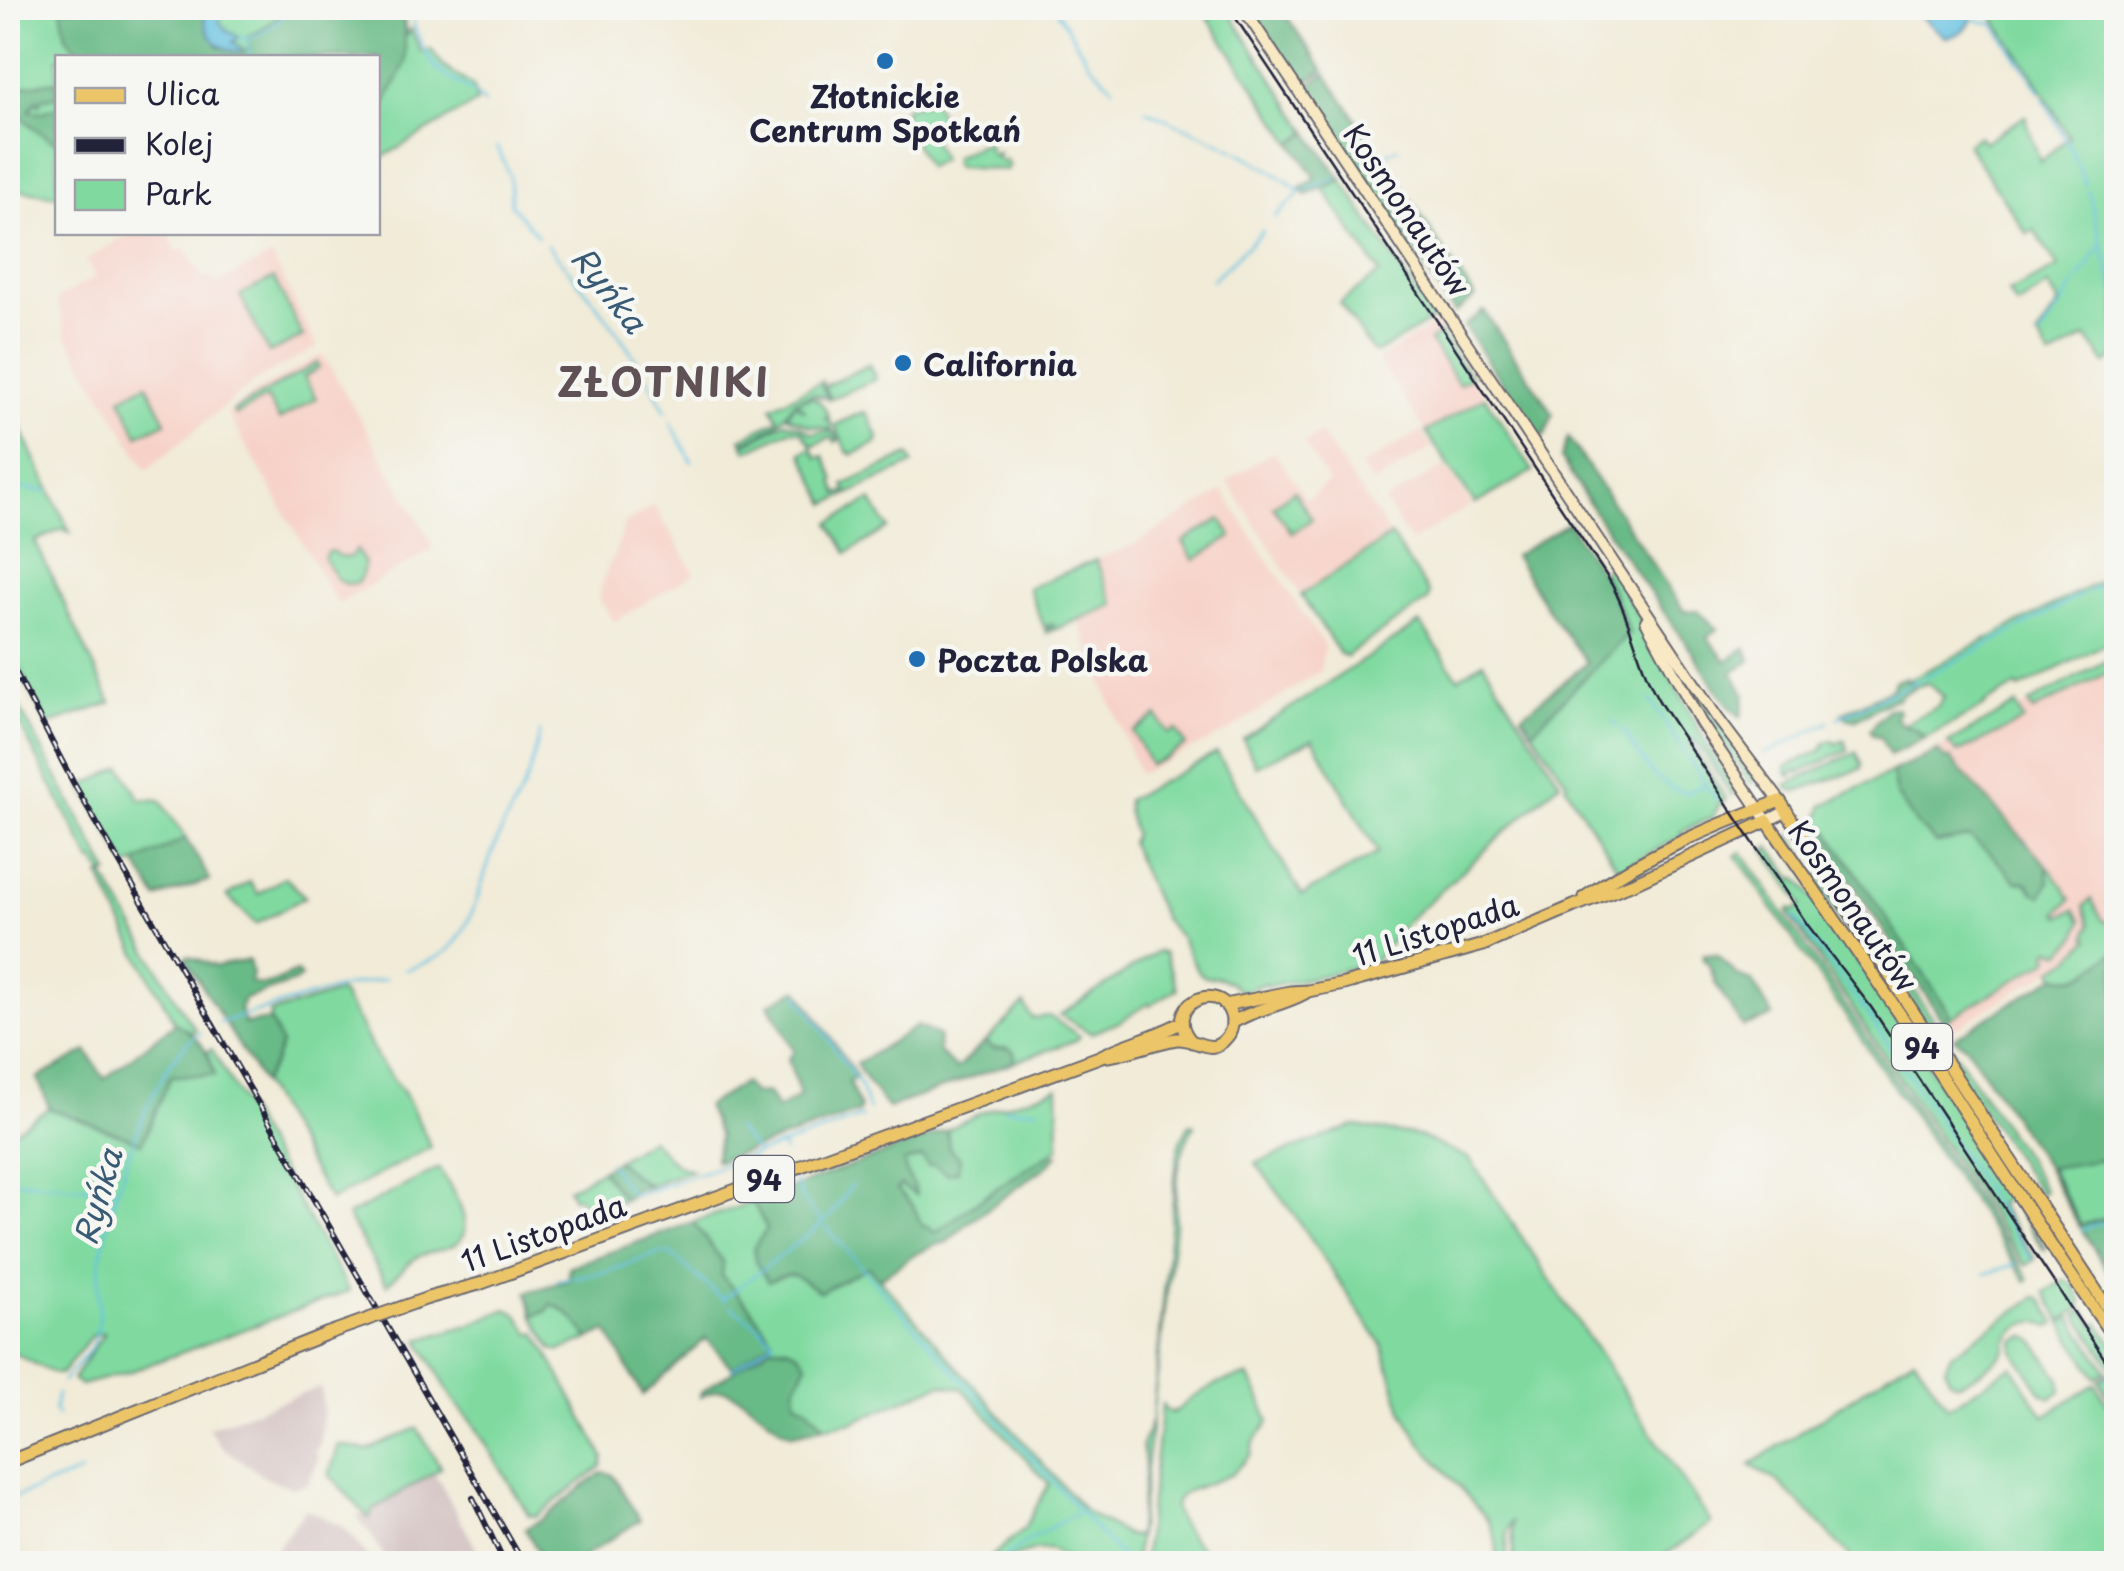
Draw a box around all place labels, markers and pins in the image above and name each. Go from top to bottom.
marker: Złotnickie Centrum Spotkań [874,50,896,72]
place label: Złotnickie Centrum Spotkań [749,73,1021,152]
place label: California [923,341,1077,386]
marker: California [892,352,914,374]
place label: Poczta Polska [937,637,1149,682]
marker: Poczta Polska [906,648,928,670]

